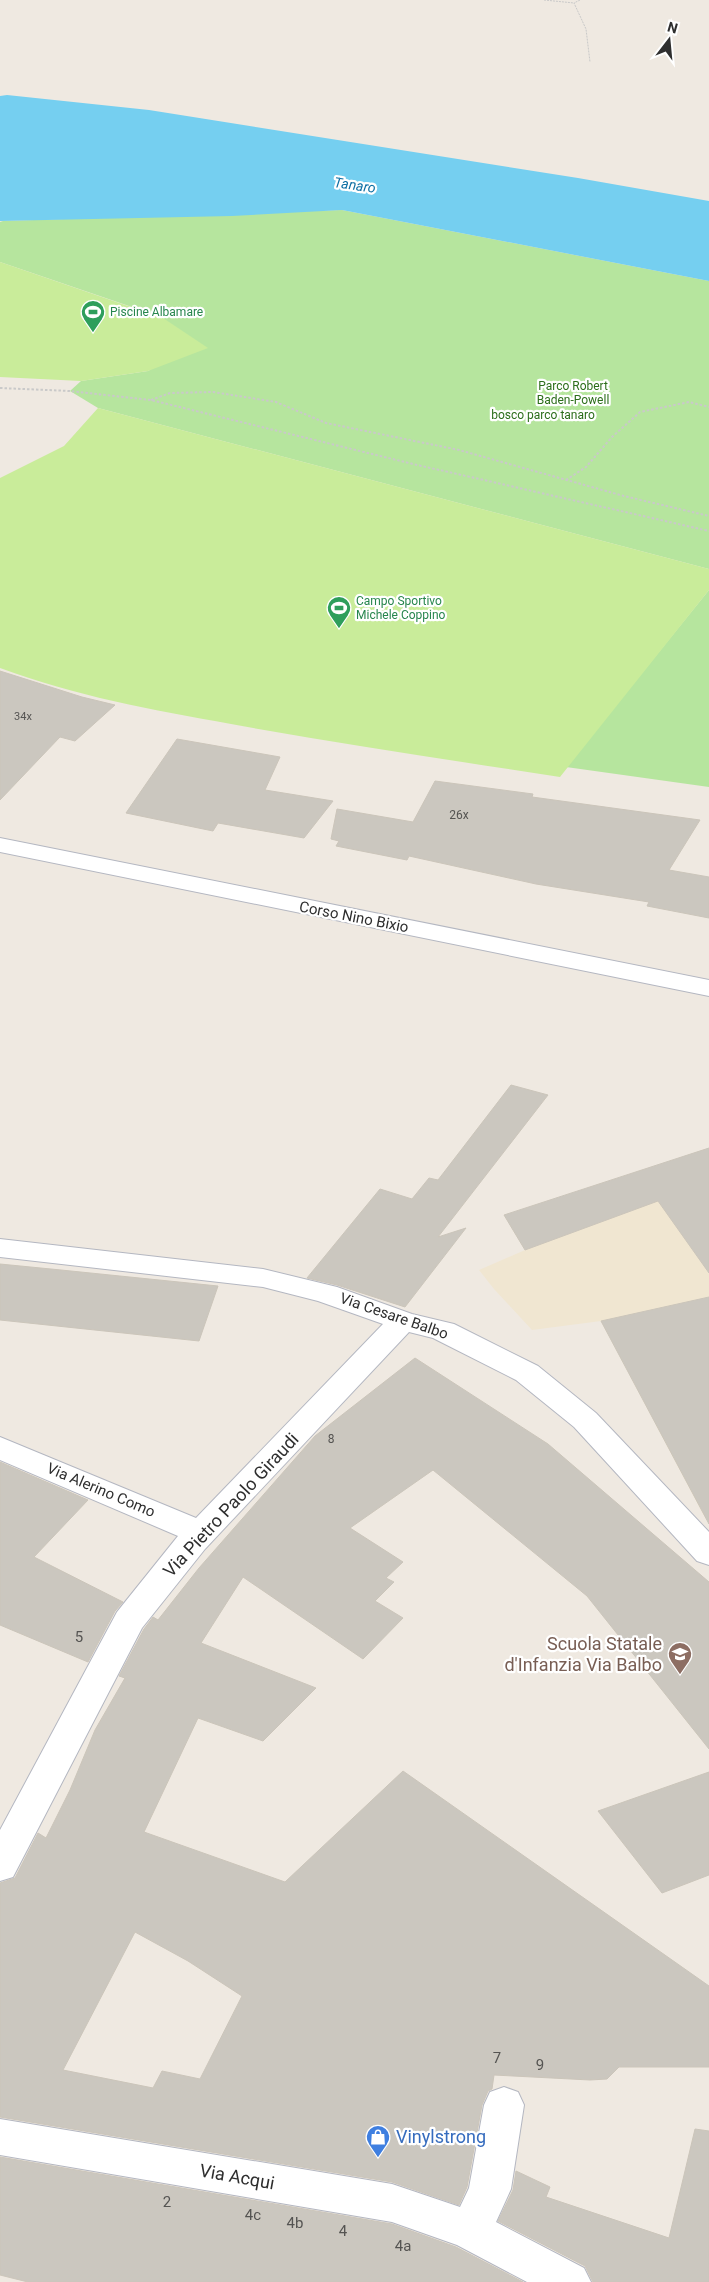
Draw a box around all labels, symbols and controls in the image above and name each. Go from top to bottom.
north arrow [644,15,694,65]
text: N [666,18,680,37]
water label: Tanaro [333,174,377,196]
sports icon: Piscine Albamare [80,299,106,333]
place label: Piscine Albamare [110,305,203,319]
park label: Parco Robert Baden-Powell [537,379,609,407]
park label: bosco parco tanaro [491,408,595,422]
place label: Campo Sportivo Michele Coppino [356,594,446,622]
sports icon: Campo Sportivo Michele Coppino [326,595,352,629]
house number: 34x [14,710,32,723]
house number: 26x [449,808,469,822]
street label: Corso Nino Bixio [298,898,410,936]
street label: Via Cesare Balbo [337,1289,451,1343]
street label: Via Pietro Paolo Giraudi [159,1428,303,1581]
house number: 8 [328,1432,335,1446]
street label: Via Alerino Como [44,1459,158,1521]
house number: 5 [75,1628,83,1646]
place label: Scuola Statale d'Infanzia Via Balbo [504,1633,662,1675]
school or university icon: Scuola Statale d'Infanzia Via Balbo [667,1641,693,1675]
house number: 7 [493,2049,501,2067]
house number: 9 [536,2056,544,2074]
shop icon: Vinylstrong [365,2124,391,2158]
place label: Vinylstrong [396,2126,486,2147]
street label: Via Acqui [198,2160,276,2193]
house number: 2 [163,2193,171,2211]
house number: 4c [245,2206,261,2224]
house number: 4b [287,2214,303,2232]
house number: 4 [339,2222,348,2240]
house number: 4a [395,2237,411,2255]

